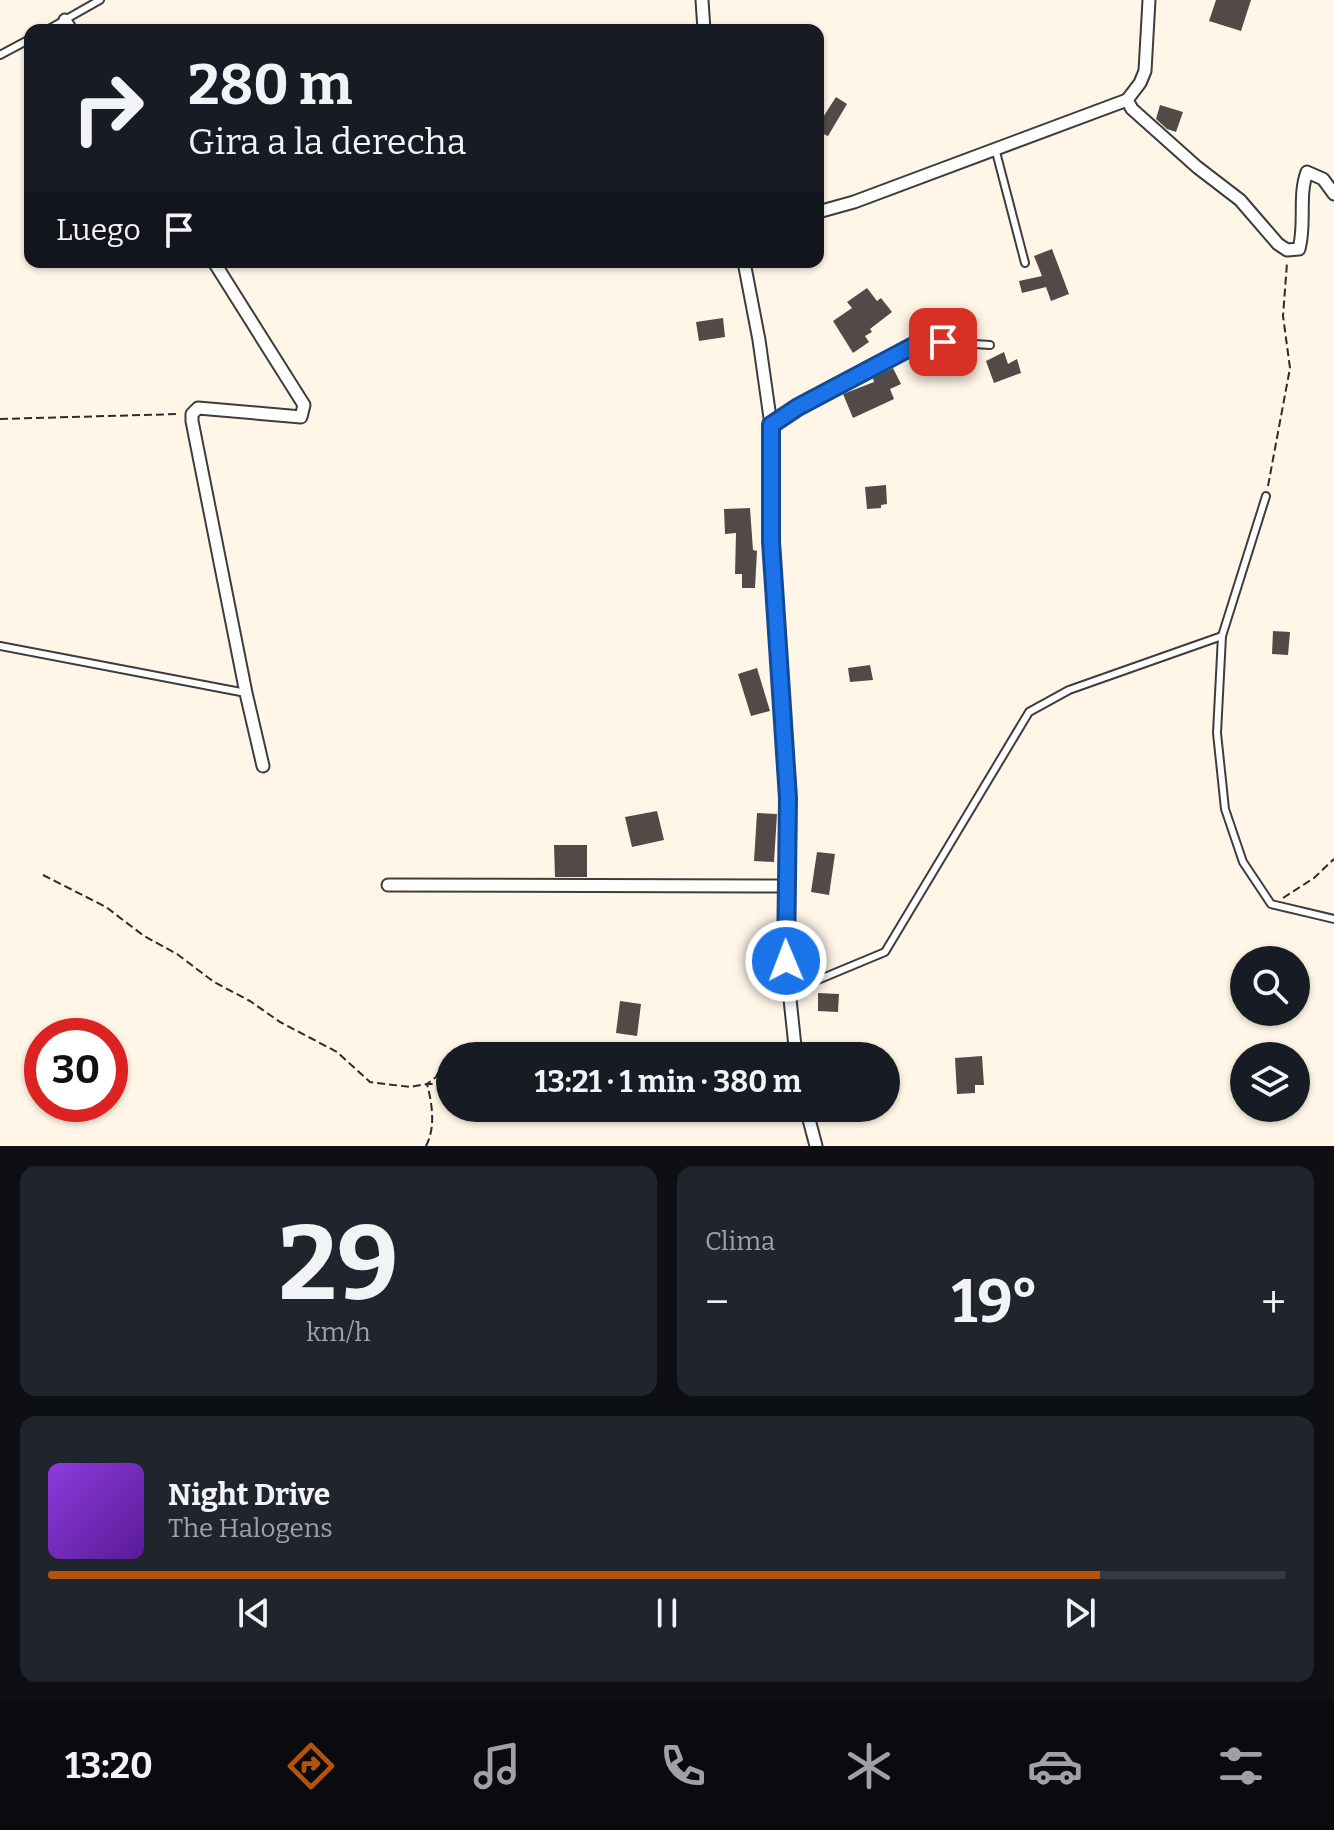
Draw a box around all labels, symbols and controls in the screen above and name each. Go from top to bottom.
text: 280 m [188,52,352,119]
icon: right [56,56,160,160]
text: Gira a la derecha [188,120,466,164]
icon: arrive [157,208,201,252]
text: Luego [56,212,141,248]
pin [909,308,977,376]
icon: arrive [921,320,965,364]
position arrow [744,919,828,1003]
map controls [1230,946,1310,1122]
button: search [1230,946,1310,1026]
speed limit sign: 30 [24,1018,128,1122]
button: layers [1230,1042,1310,1122]
text: 13:21 · 1 min · 380 m [535,1064,801,1100]
text: 29 [278,1202,399,1327]
text: Clima [705,1226,775,1257]
text: 19° [951,1266,1039,1338]
text: − [705,1276,729,1329]
text: + [1261,1276,1286,1329]
text: km/h [306,1317,371,1348]
text: Night Drive [168,1477,330,1513]
text: The Halogens [168,1513,333,1544]
icon: previous [232,1591,276,1635]
icon: pause [645,1591,689,1635]
icon: next [1058,1591,1102,1635]
icon: directions [283,1738,339,1794]
icon: music [469,1738,525,1794]
icon: phone [655,1738,711,1794]
icon: climate [841,1738,897,1794]
icon: car [1027,1738,1083,1794]
icon: filters [1213,1738,1269,1794]
text: 13:20 [65,1744,153,1788]

